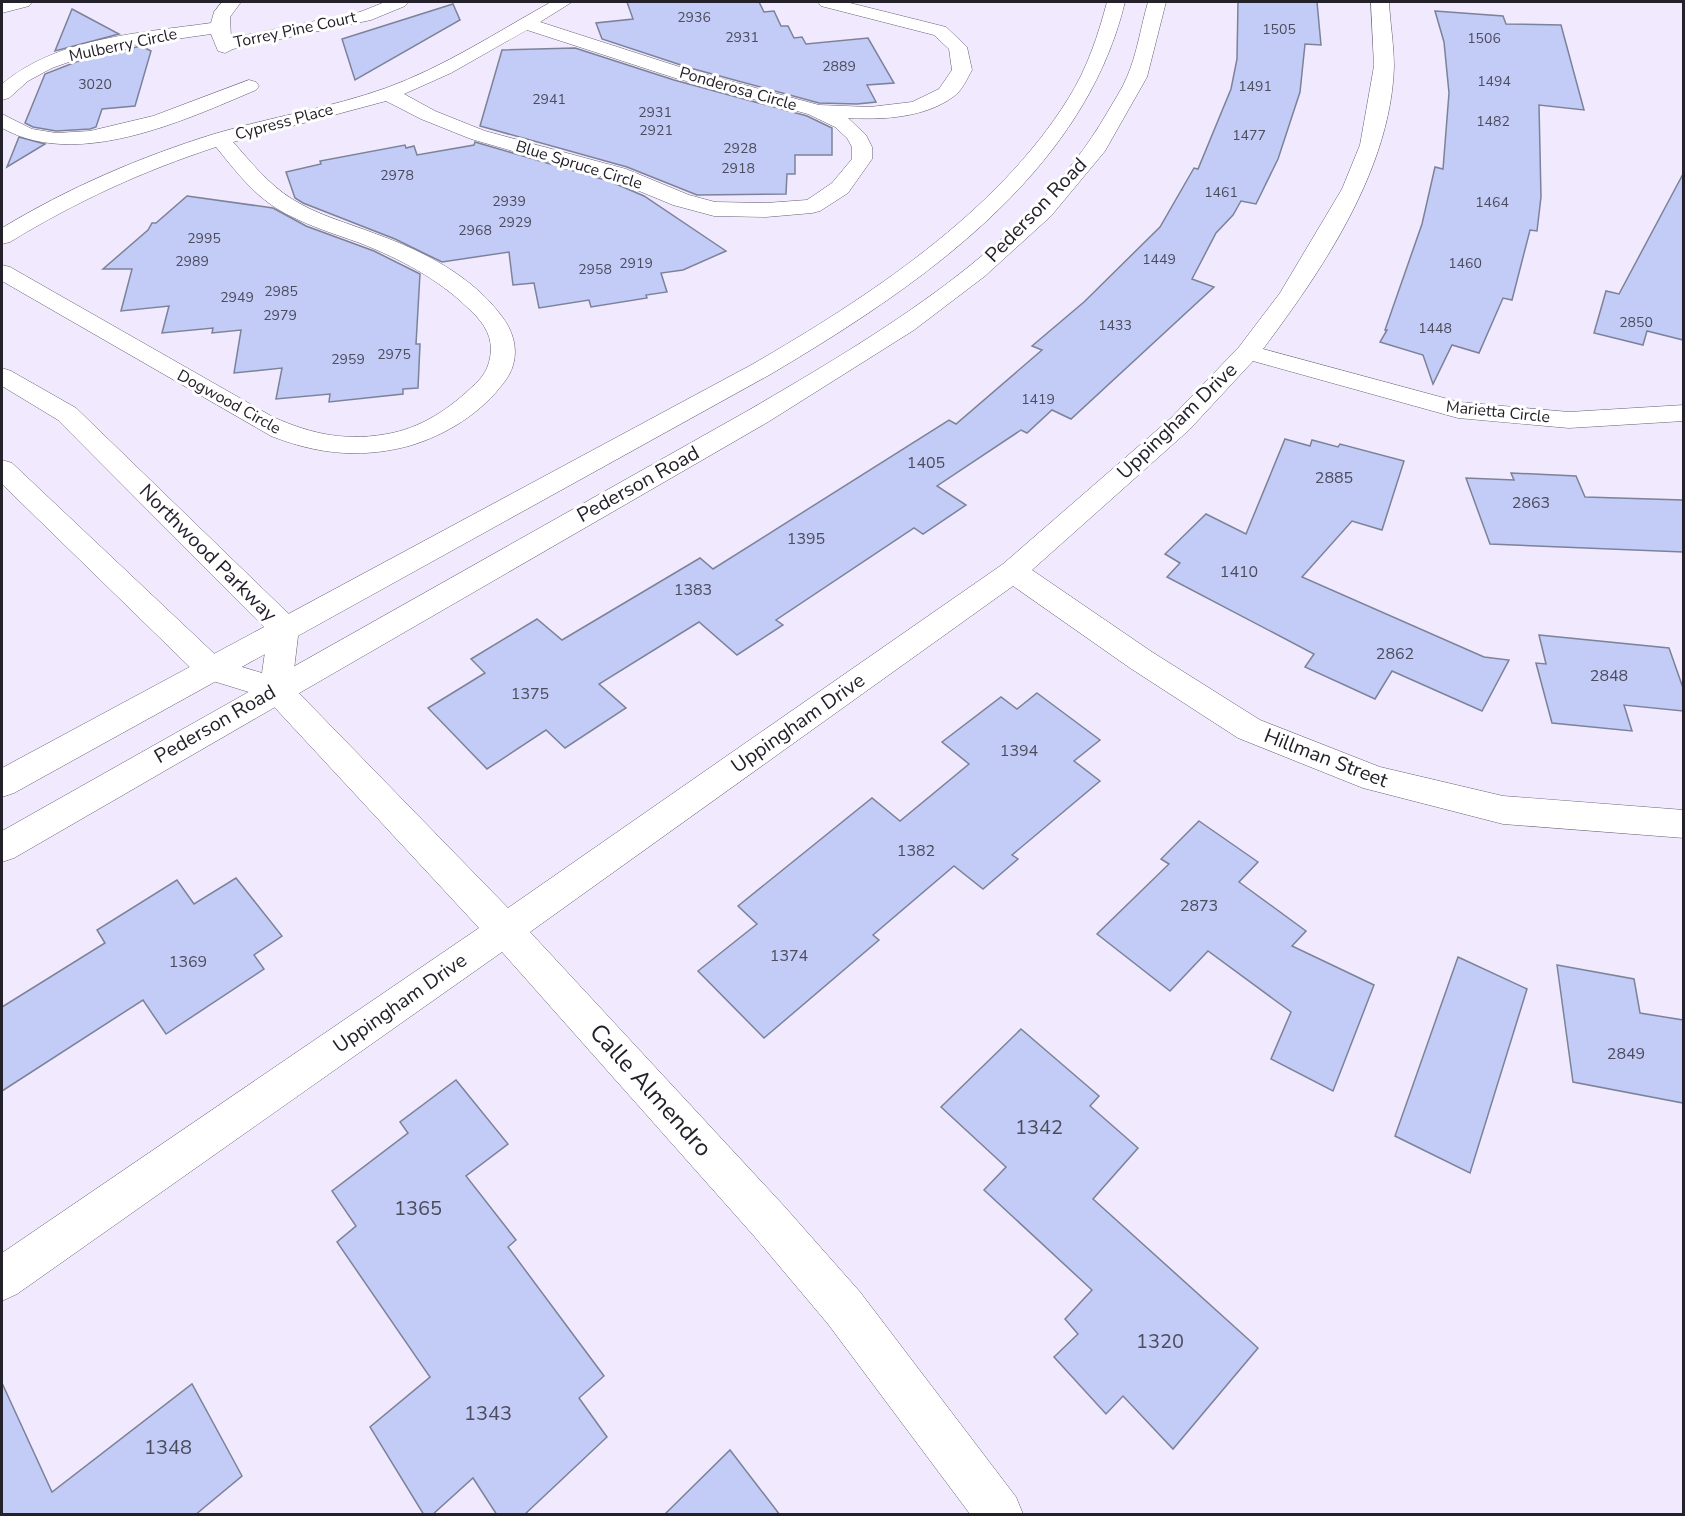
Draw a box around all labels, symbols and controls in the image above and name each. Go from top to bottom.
street label: Torrey Pine Court [232,6,359,54]
house number: 2936 [677,8,711,27]
house number: 1505 [1262,20,1296,39]
street label: Mulberry Circle [67,23,179,67]
house number: 2931 [725,28,759,47]
house number: 1506 [1467,29,1501,48]
house number: 2889 [822,57,856,76]
street label: Ponderosa Circle [677,62,799,116]
house number: 1494 [1477,72,1511,91]
house number: 3020 [78,75,112,94]
house number: 1491 [1238,77,1272,96]
house number: 2941 [532,90,566,109]
street label: Cypress Place [233,98,335,146]
house number: 2931 [638,103,672,122]
house number: 1482 [1476,112,1510,131]
house number: 2921 [639,121,673,140]
house number: 1477 [1232,126,1266,145]
street label: Blue Spruce Circle [513,135,645,195]
house number: 2928 [723,139,757,158]
street label: Pederson Road [979,152,1093,268]
house number: 2918 [721,159,755,178]
house number: 2978 [380,166,414,185]
house number: 1461 [1204,183,1238,202]
house number: 2939 [492,192,526,211]
house number: 1464 [1475,193,1509,212]
house number: 2929 [498,213,532,232]
house number: 2968 [458,221,492,240]
house number: 2995 [187,229,221,248]
house number: 1449 [1142,250,1176,269]
house number: 2989 [175,252,209,271]
house number: 2919 [619,254,653,273]
house number: 1460 [1448,254,1482,273]
house number: 2958 [578,260,612,279]
house number: 2985 [264,282,298,301]
house number: 2949 [220,288,254,307]
house number: 2979 [263,306,297,325]
house number: 2850 [1619,313,1653,332]
house number: 1433 [1098,316,1132,335]
house number: 1448 [1418,319,1452,338]
house number: 2975 [377,345,411,364]
house number: 2959 [331,350,365,369]
street label: Uppingham Drive [1111,357,1243,485]
street label: Dogwood Circle [173,364,285,440]
house number: 1419 [1021,390,1055,409]
street label: Marietta Circle [1445,396,1551,428]
street label: Pederson Road [572,439,704,529]
house number: 1405 [907,452,945,474]
house number: 2885 [1315,467,1353,489]
street label: Northwood Parkway [133,478,283,628]
house number: 2863 [1512,492,1550,514]
house number: 1395 [787,528,825,550]
house number: 1410 [1220,561,1258,583]
house number: 1383 [674,579,712,601]
house number: 2862 [1376,643,1414,665]
house number: 2848 [1590,665,1628,687]
street label: Uppingham Drive [726,667,870,779]
street label: Pederson Road [149,678,281,770]
house number: 1375 [511,683,549,705]
street label: Hillman Street [1260,722,1393,794]
house number: 1394 [1000,740,1039,762]
house number: 1382 [897,840,935,862]
house number: 2873 [1180,895,1218,917]
house number: 1374 [770,945,809,967]
street label: Uppingham Drive [328,947,472,1059]
house number: 1369 [169,951,207,973]
street label: Calle Almendro [583,1017,719,1163]
house number: 2849 [1607,1043,1645,1065]
house number: 1342 [1015,1114,1063,1141]
house number: 1365 [394,1195,442,1222]
house number: 1320 [1136,1328,1184,1355]
house number: 1343 [464,1400,512,1427]
house number: 1348 [144,1434,192,1461]

